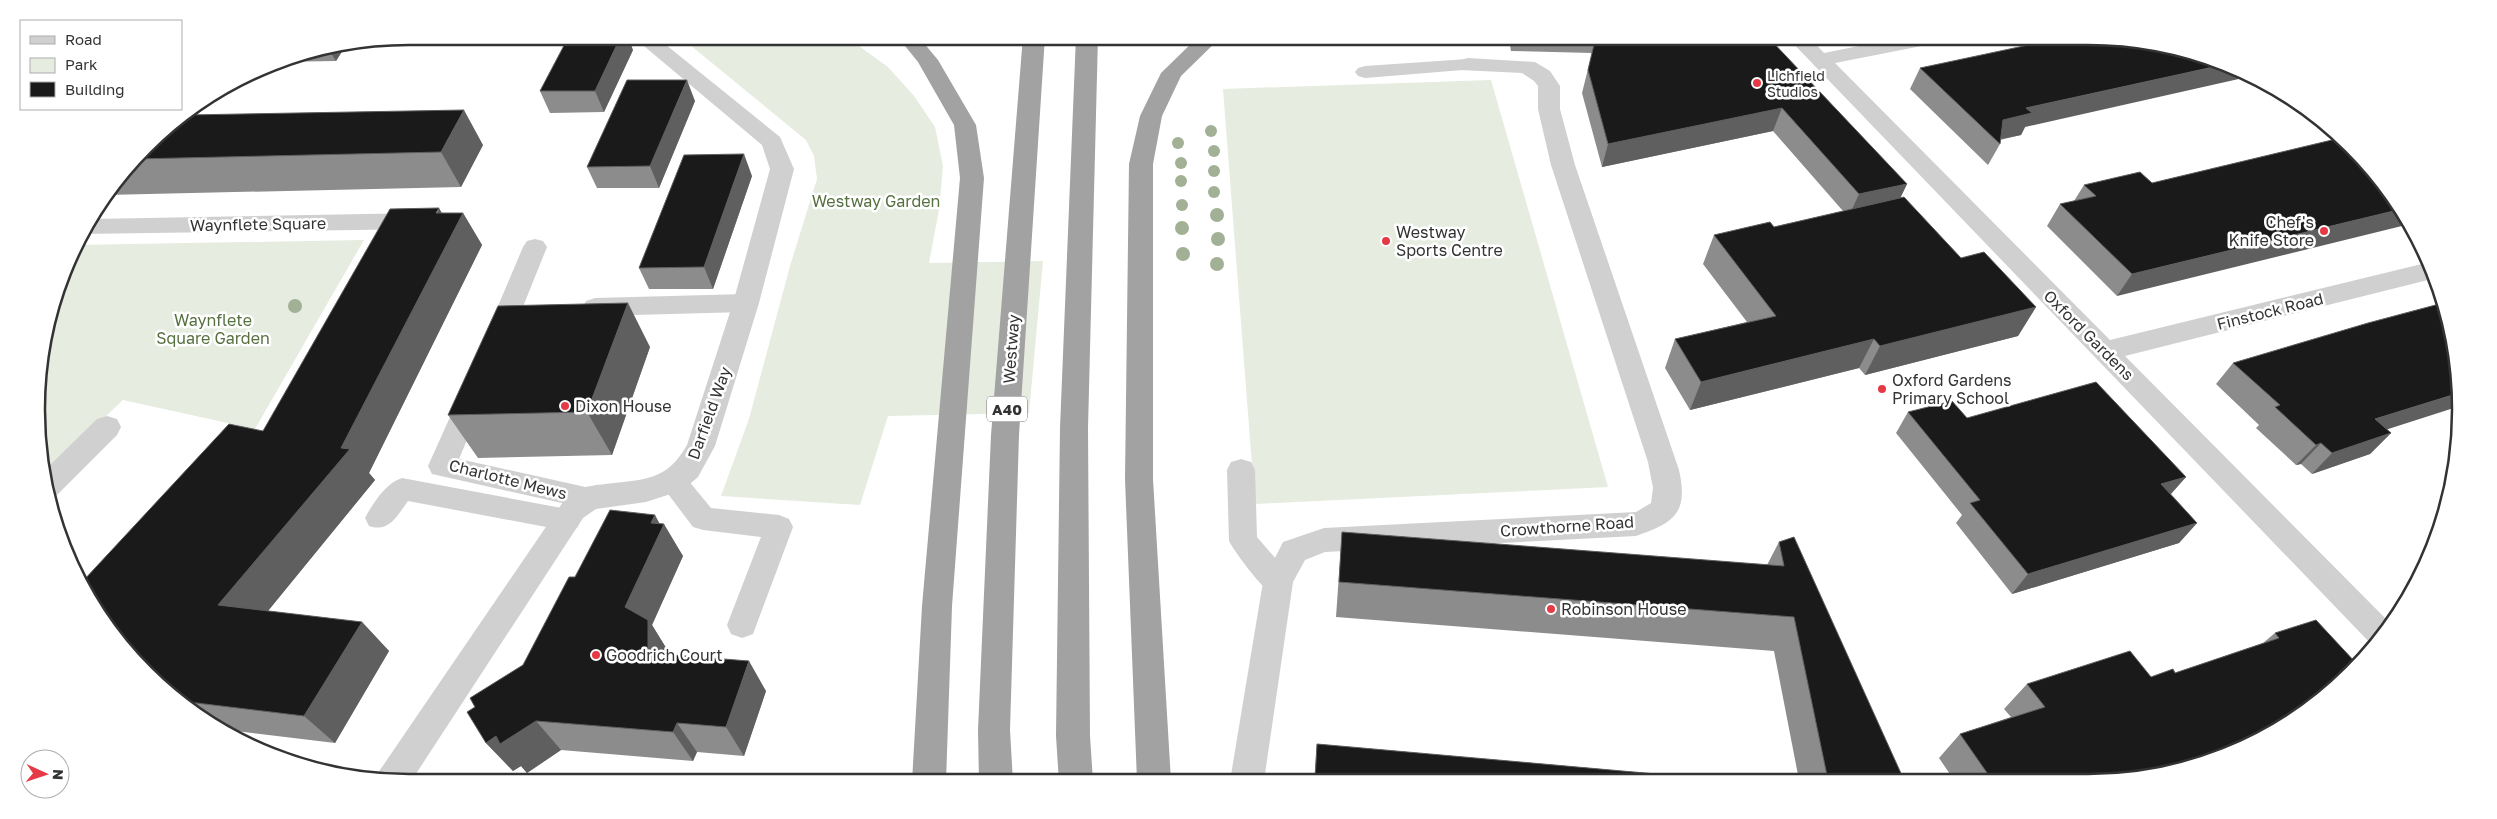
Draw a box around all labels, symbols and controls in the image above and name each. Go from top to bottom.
legend [20,20,182,110]
text: Road [65,30,102,48]
text: Park [65,55,98,73]
place label: Lichfield Studios [1767,67,1825,100]
marker: Lichfield Studios [1751,77,1763,89]
text: Building [65,80,125,98]
park label: Westway Garden [812,191,940,211]
place label: Chef's Knife Store [2229,212,2314,250]
street label: Waynflete Square [190,213,326,235]
place label: Westway Sports Centre [1396,222,1503,260]
marker: Chef's Knife Store [2318,225,2330,237]
marker: Westway Sports Centre [1380,235,1392,247]
street label: Oxford Gardens [2040,286,2138,384]
street label: Finstock Road [2215,288,2325,334]
park label: Waynflete Square Garden [156,310,270,348]
street label: Westway [999,314,1023,384]
street label: Darfield Way [683,364,735,462]
place label: Oxford Gardens Primary School [1892,370,2012,408]
marker: Oxford Gardens Primary School [1876,383,1888,395]
place label: Dixon House [575,396,672,416]
road number: A40 [987,396,1027,422]
marker: Dixon House [559,400,571,412]
street label: Charlotte Mews [447,455,569,503]
street label: Crowthorne Road [1499,511,1635,541]
place label: Robinson House [1561,599,1686,619]
marker: Robinson House [1545,603,1557,615]
place label: Goodrich Court [606,645,723,665]
marker: Goodrich Court [590,649,602,661]
north arrow [20,749,70,799]
text: N [50,769,67,780]

